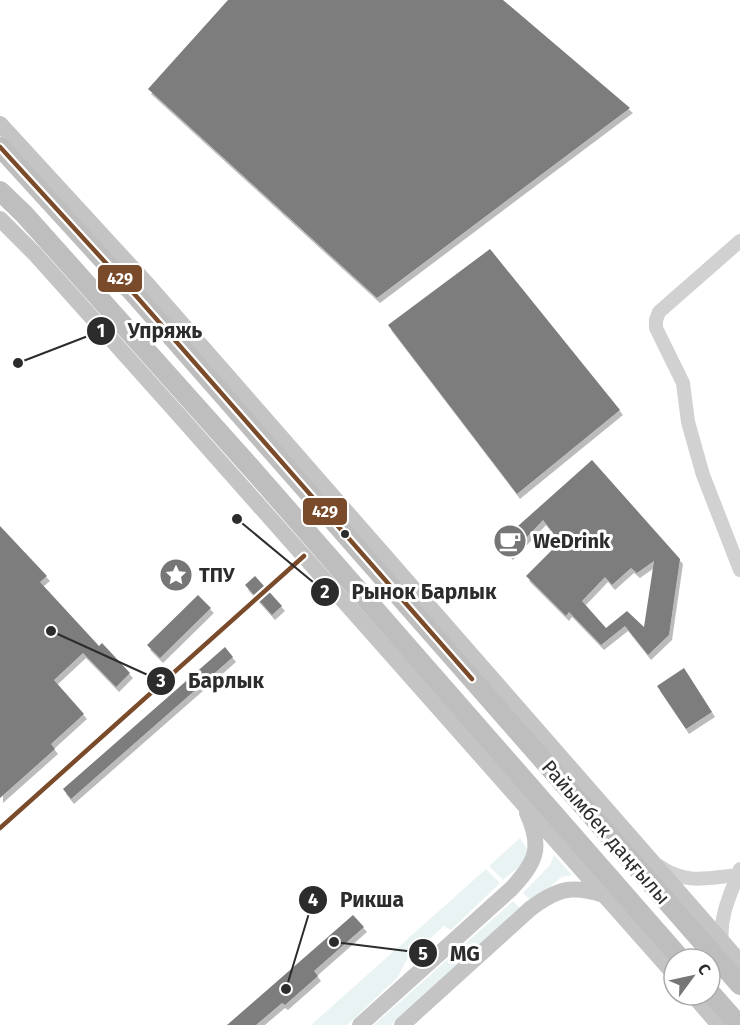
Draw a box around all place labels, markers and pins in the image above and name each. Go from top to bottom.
callout: Упряжь [86,311,215,350]
cafe icon: WeDrink [492,523,528,559]
unlabelled marker [339,528,351,540]
place label: WeDrink [533,529,611,553]
place icon: ТПУ [158,557,194,593]
place label: ТПУ [199,563,235,587]
callout: Рынок Барлык [310,573,509,612]
callout: Барлык [146,661,276,700]
callout: Рикша [298,880,416,919]
callout: MG [408,934,492,973]

